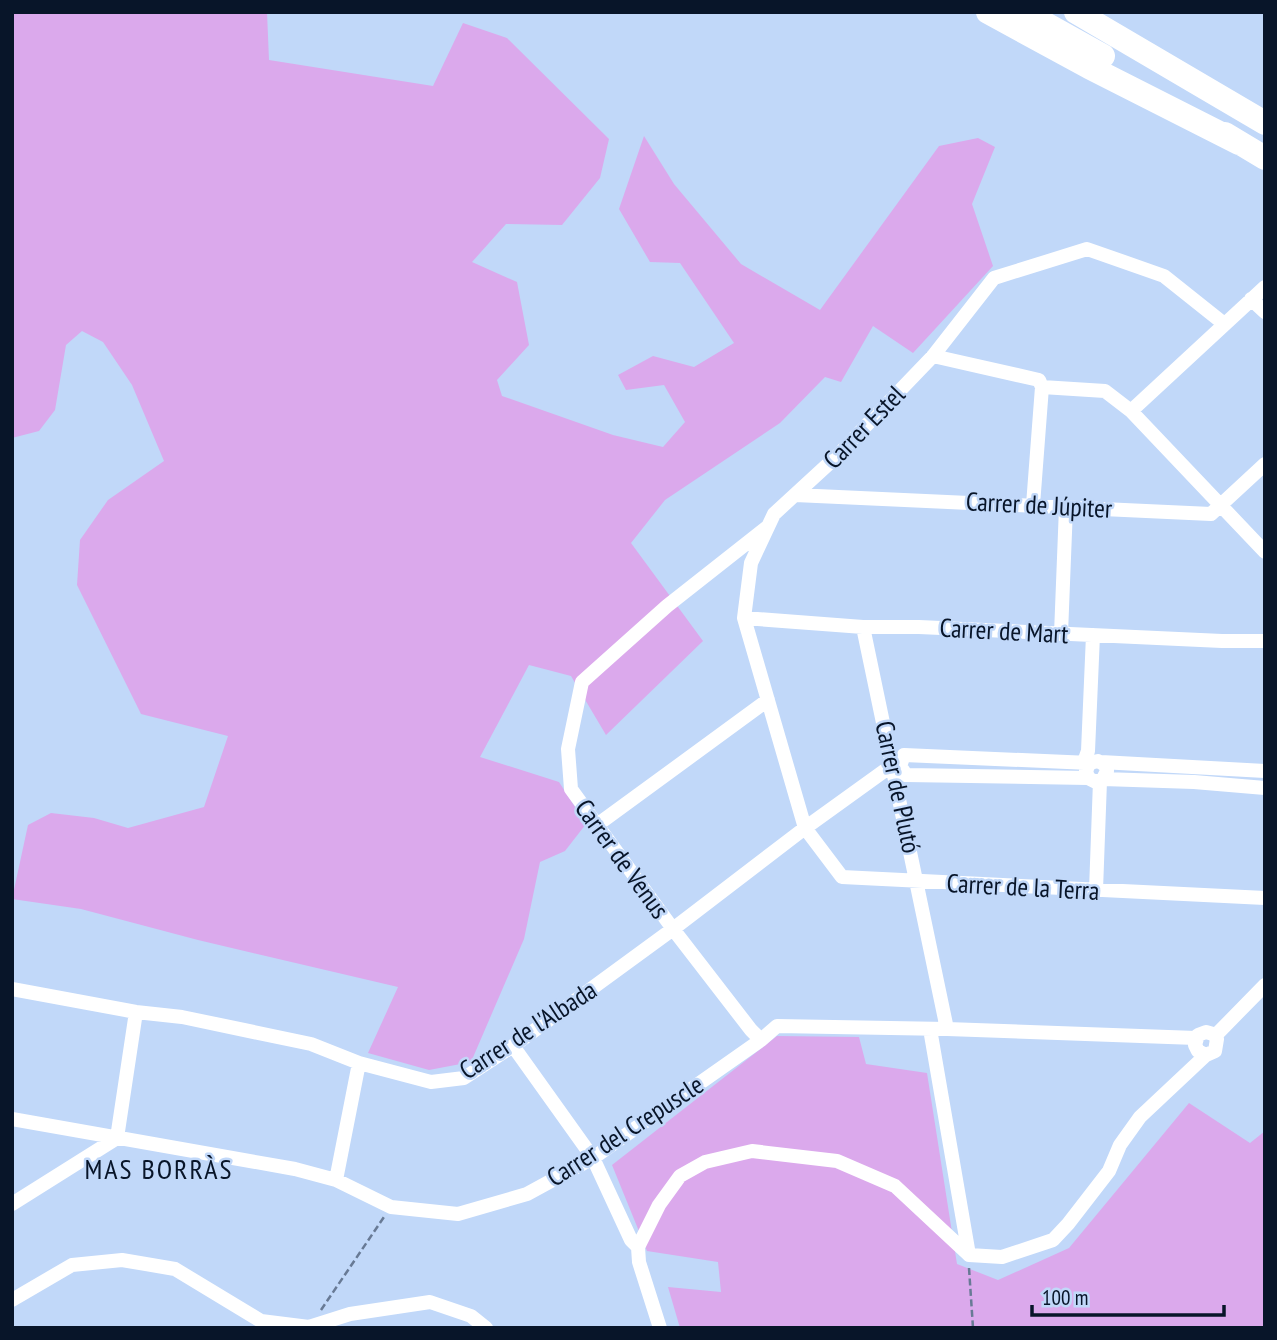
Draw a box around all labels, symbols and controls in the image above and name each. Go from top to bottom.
street label: Carrer Estel [816,378,911,475]
street label: Carrer de Júpiter [965,484,1113,525]
street label: Carrer de Mart [939,611,1069,650]
street label: Carrer de Plutó [868,718,929,856]
street label: Carrer de Venus [568,793,677,925]
street label: Carrer de la Terra [946,866,1100,907]
street label: Carrer de l'Albada [453,973,603,1086]
street label: Carrer del Crepuscle [540,1068,709,1193]
district label: MAS BORRÀS [84,1150,234,1187]
scale bar [1032,1274,1224,1318]
text: 100 m [1042,1284,1088,1311]

